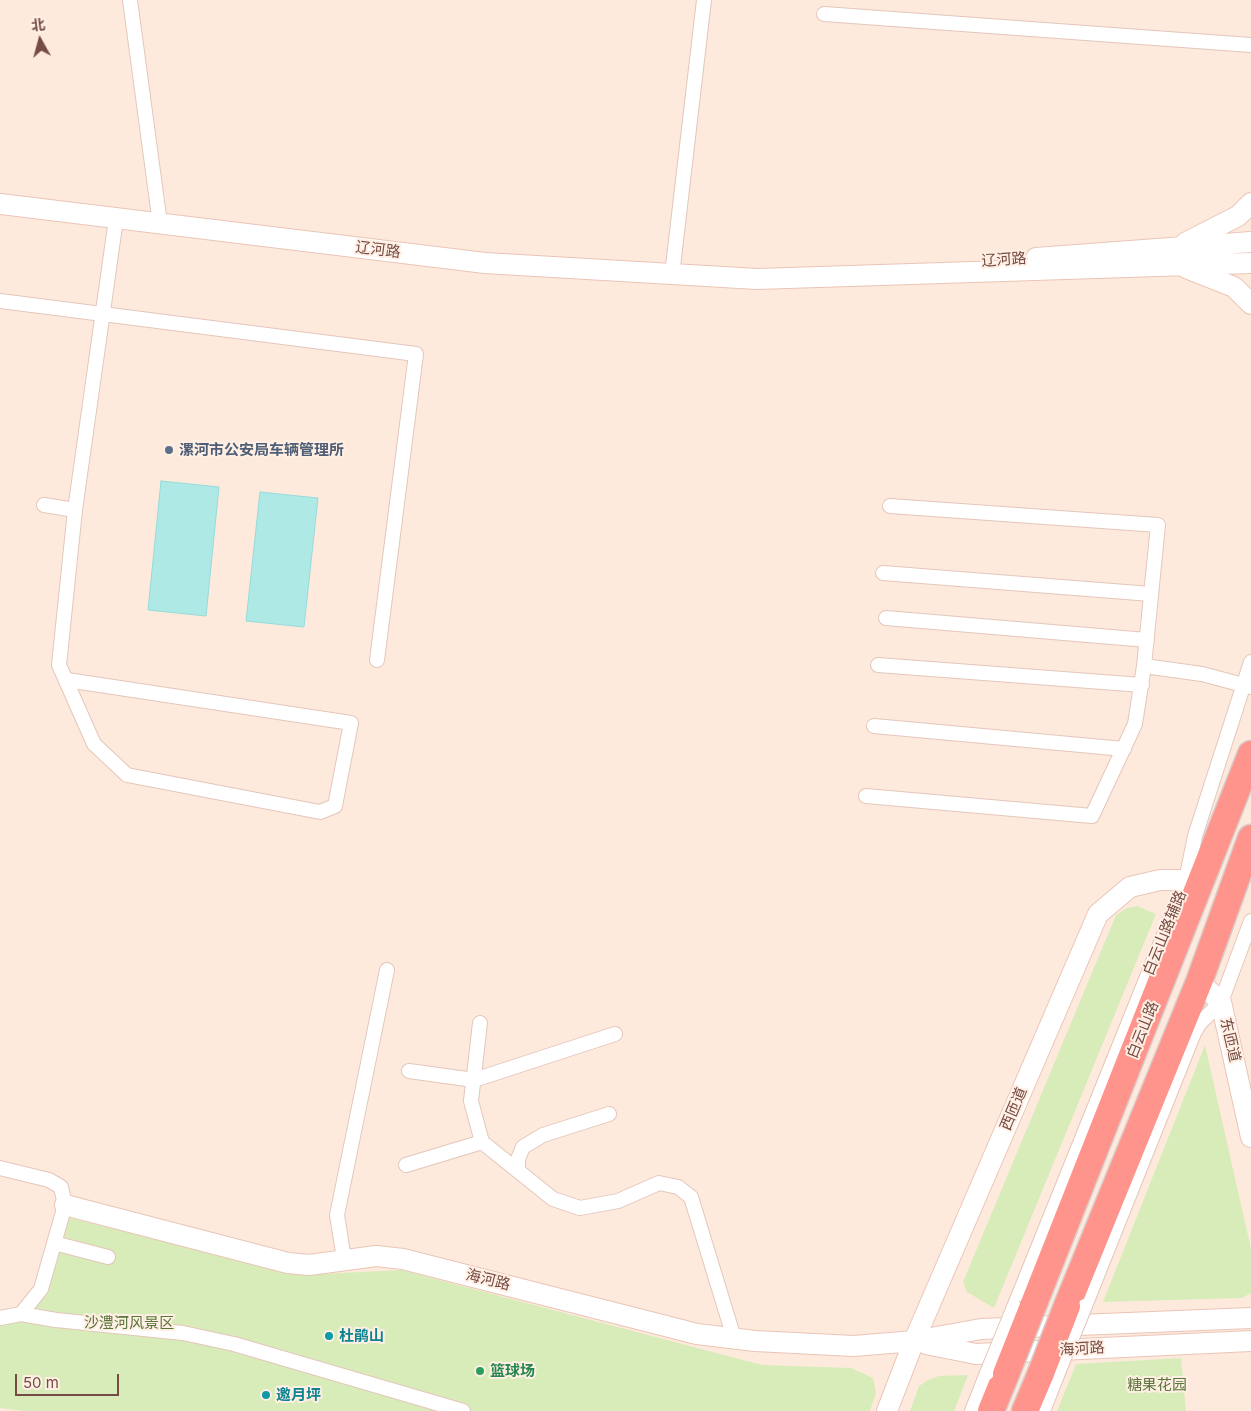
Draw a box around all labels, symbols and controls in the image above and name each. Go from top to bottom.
north arrow [15,15,65,65]
text: 北 [30,15,46,34]
street label: 辽河路 [355,238,401,262]
street label: 辽河路 [981,249,1027,271]
place label: 漯河市公安局车辆管理所 [179,441,344,459]
marker: 漯河市公安局车辆管理所 [163,444,175,456]
street label: 白云山路辅路 [1140,888,1190,978]
street label: 白云山路 [1123,999,1163,1061]
street label: 东匝道 [1216,1016,1244,1064]
street label: 西匝道 [997,1085,1031,1133]
street label: 海河路 [464,1266,512,1294]
park label: 沙澧河风景区 [84,1314,174,1332]
place label: 杜鹃山 [339,1327,384,1345]
marker: 杜鹃山 [323,1330,335,1342]
street label: 海河路 [1059,1339,1105,1359]
place label: 篮球场 [490,1362,535,1380]
scale bar [18,1364,121,1396]
marker: 篮球场 [474,1365,486,1377]
text: 50 m [23,1373,59,1392]
park label: 糖果花园 [1127,1376,1187,1394]
place label: 邀月坪 [276,1386,321,1404]
marker: 邀月坪 [260,1389,272,1401]

